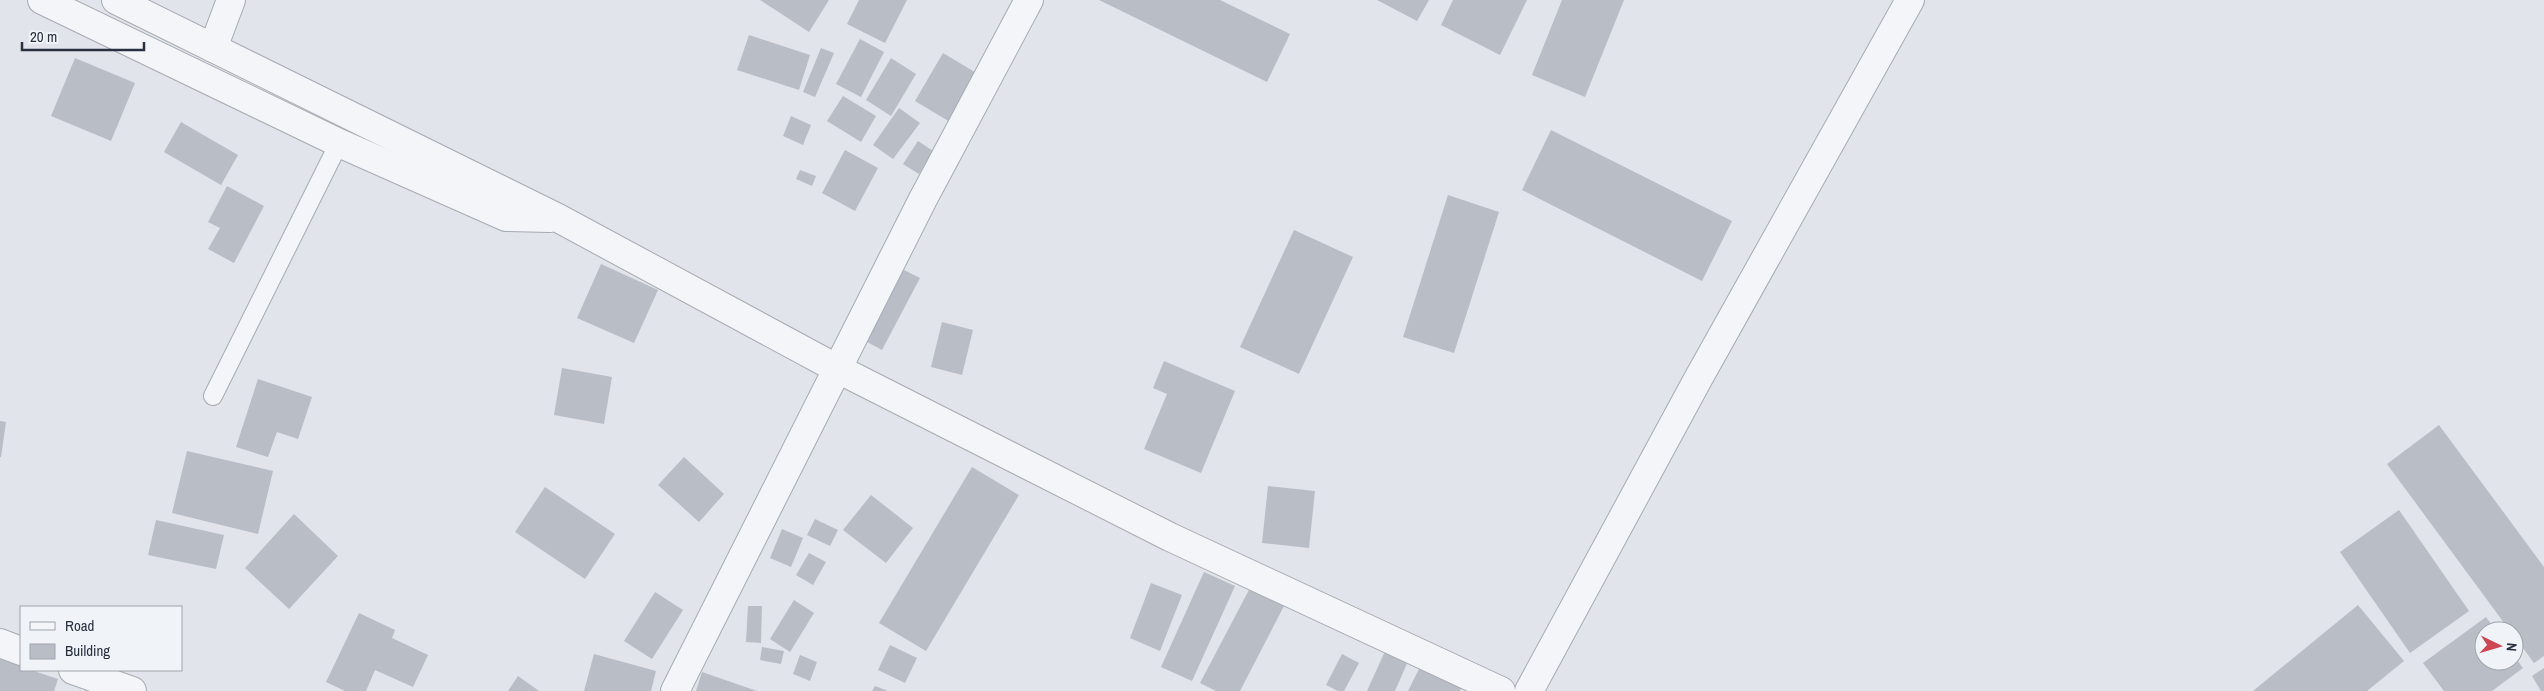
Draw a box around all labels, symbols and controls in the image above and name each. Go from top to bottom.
scale bar [22,20,145,52]
text: 20 m [30,26,57,47]
legend [20,606,182,671]
text: Road [65,615,94,636]
north arrow [2474,621,2524,671]
text: Building [65,640,110,661]
text: N [2503,642,2521,652]

